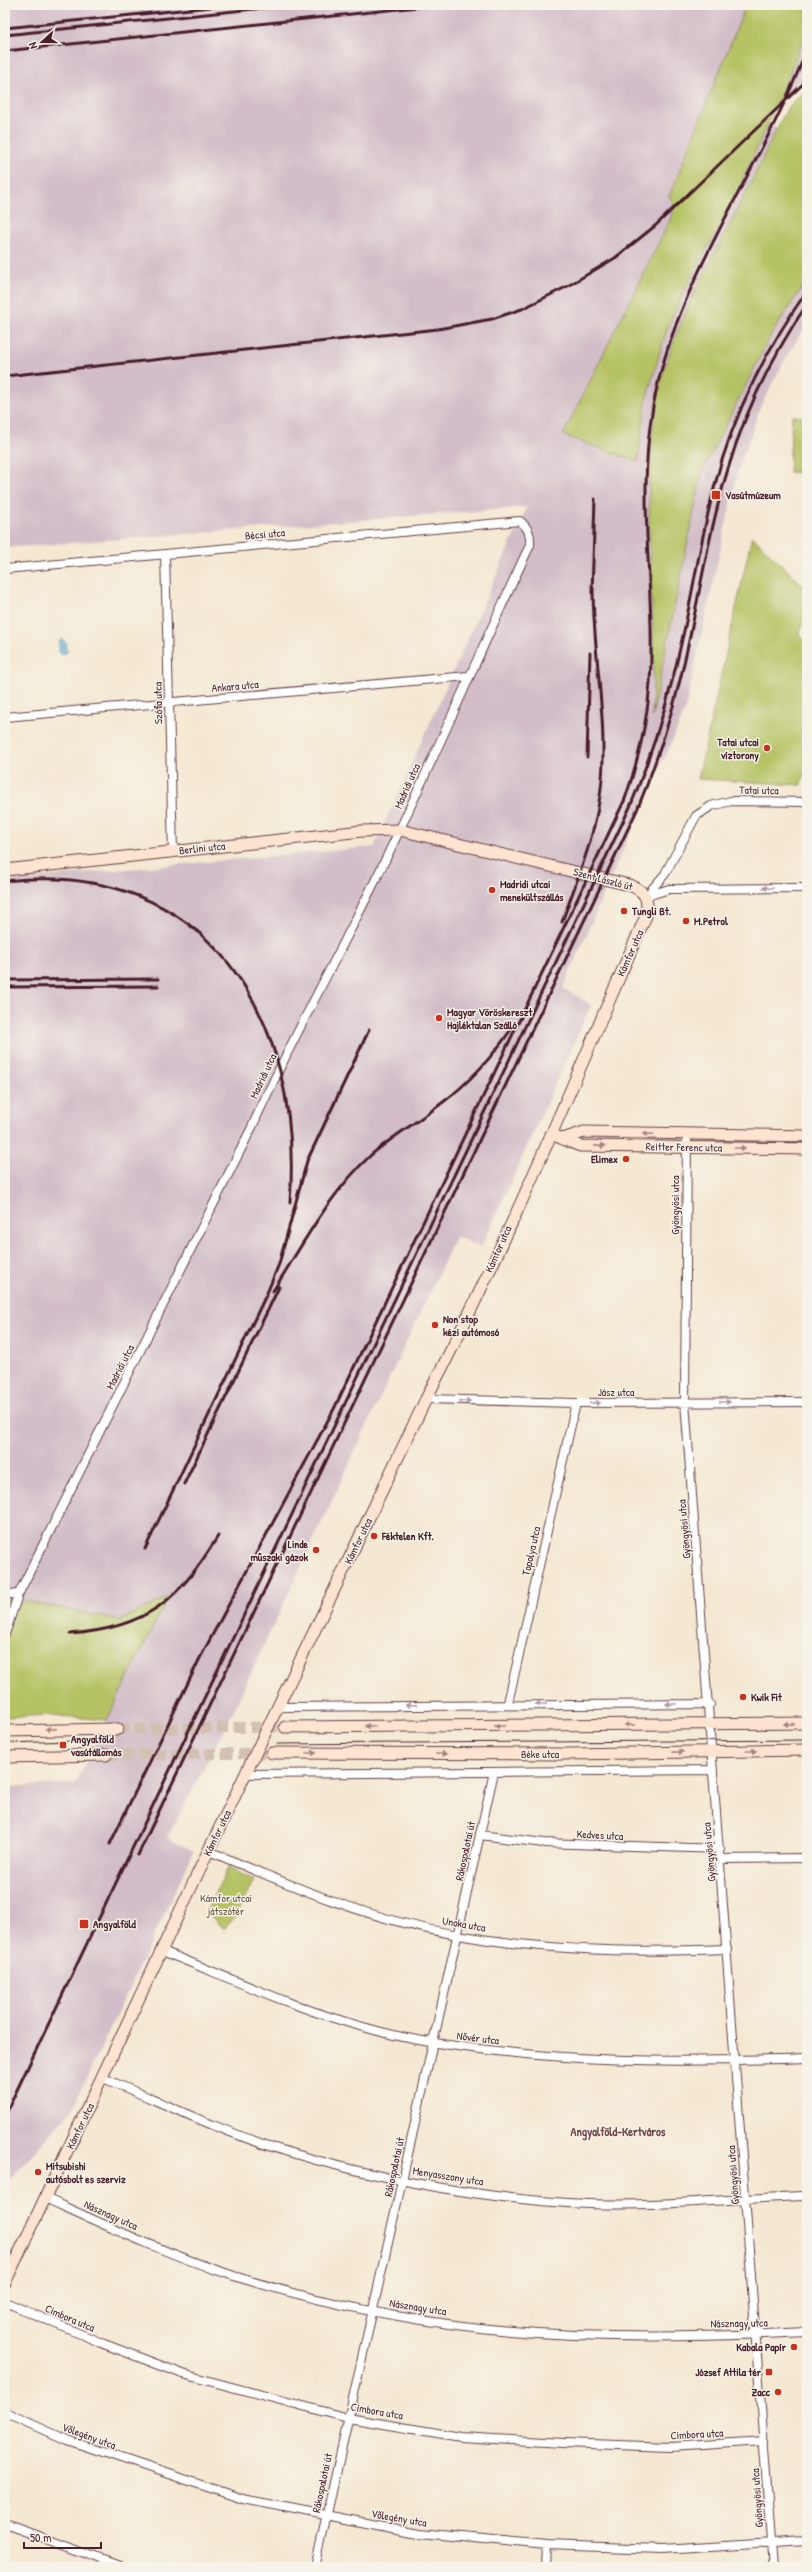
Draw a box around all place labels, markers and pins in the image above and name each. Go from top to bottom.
place label: Vasútmúzeum [725,488,781,502]
marker: Vasútmúzeum [710,489,722,501]
place label: Tatai utcai víztorony [716,735,759,763]
marker: Tatai utcai víztorony [762,743,772,753]
place label: Madridi utcai menekültszállás [500,877,564,904]
marker: Madridi utcai menekültszállás [487,885,497,895]
place label: Tungli Bt. [631,904,672,919]
marker: Tungli Bt. [619,906,629,916]
place label: M.Petrol [694,914,729,928]
marker: M.Petrol [681,916,691,926]
place label: Magyar Vöröskereszt Hajléktalan Szálló [447,1005,533,1033]
marker: Magyar Vöröskereszt Hajléktalan Szálló [434,1013,444,1023]
place label: Elimex [591,1152,618,1166]
marker: Elimex [621,1154,631,1164]
place label: Non stop kézi autómosó [443,1312,500,1339]
marker: Non stop kézi autómosó [430,1320,440,1330]
place label: Féktelen Kft. [381,1529,435,1543]
marker: Féktelen Kft. [369,1531,379,1541]
place label: Linde műszaki gázok [250,1537,309,1565]
marker: Linde műszaki gázok [311,1545,321,1555]
place label: Kwik Fit [751,1690,783,1704]
marker: Kwik Fit [738,1692,748,1702]
place label: Angyalföld vasútállomás [70,1732,122,1759]
marker: Angyalföld vasútállomás [58,1740,68,1750]
place label: Angyalföld [93,1917,136,1932]
marker: Angyalföld [78,1918,90,1930]
place label: Mitsubishi autósbolt es szerviz [46,2159,126,2186]
marker: Mitsubishi autósbolt es szerviz [33,2167,43,2177]
place label: Kabala Papír [736,2340,787,2355]
marker: Kabala Papír [789,2342,799,2352]
place label: József Attila tér [695,2365,762,2379]
marker: József Attila tér [764,2367,774,2377]
place label: Zacc [752,2385,771,2399]
marker: Zacc [773,2387,783,2397]

